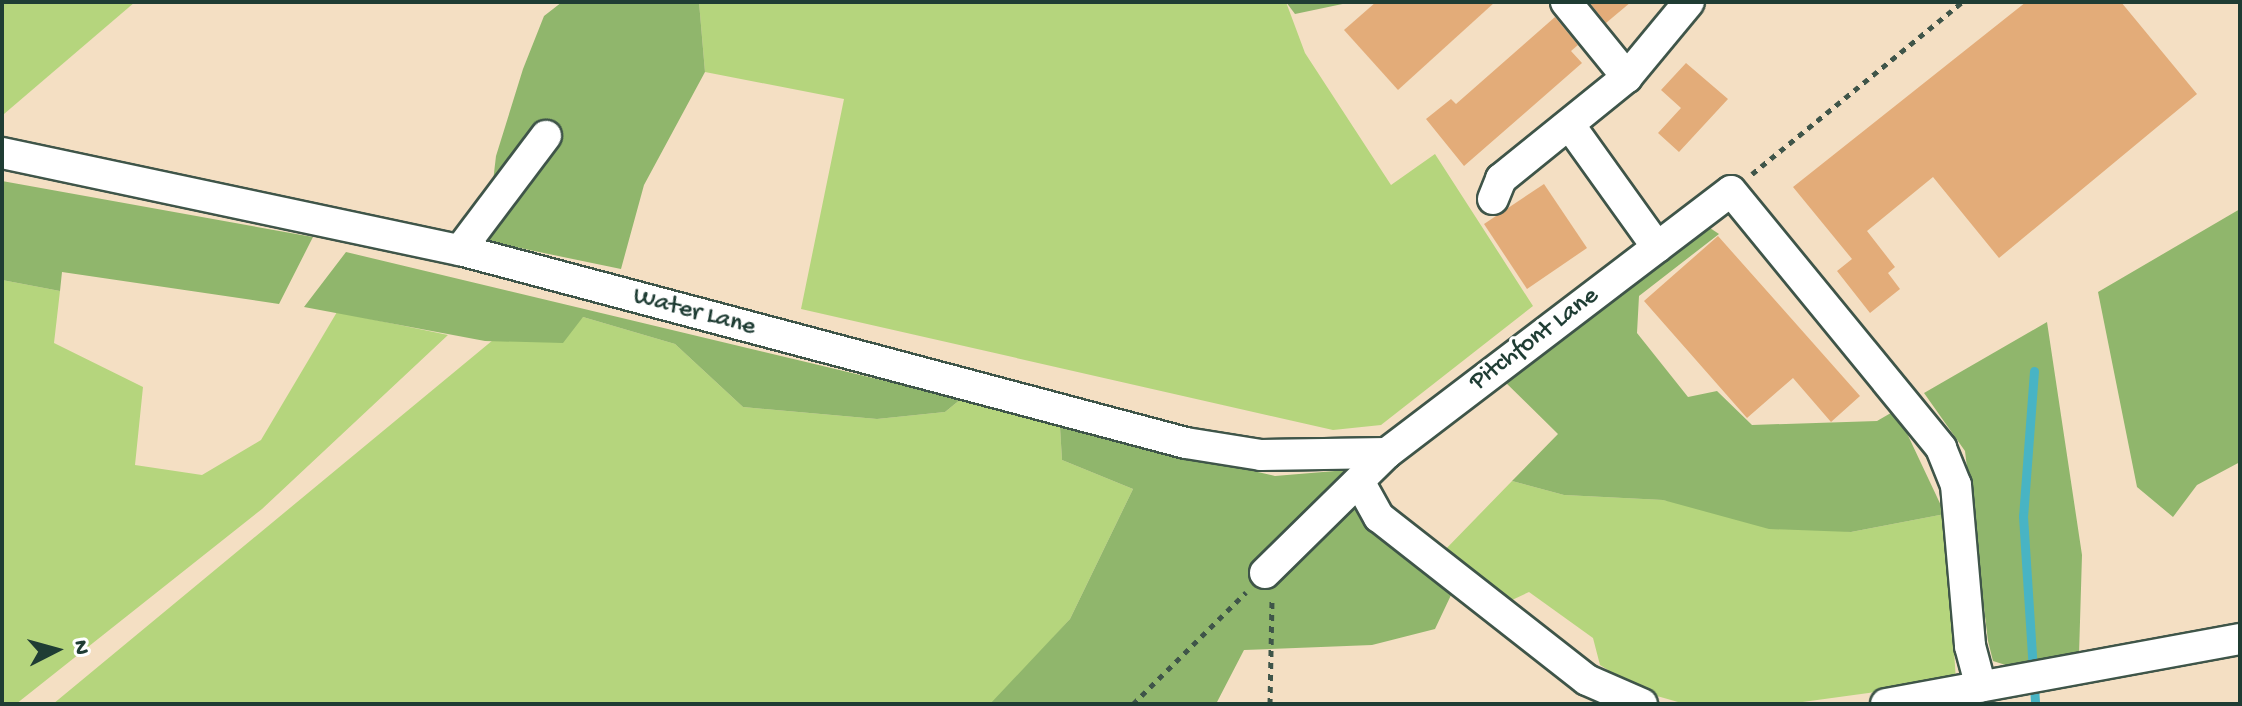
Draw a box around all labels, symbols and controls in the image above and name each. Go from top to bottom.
street label: Pitchfont Lane [1464,281,1606,399]
street label: Water Lane [629,282,759,344]
north arrow [16,610,96,690]
text: N [66,639,94,656]

